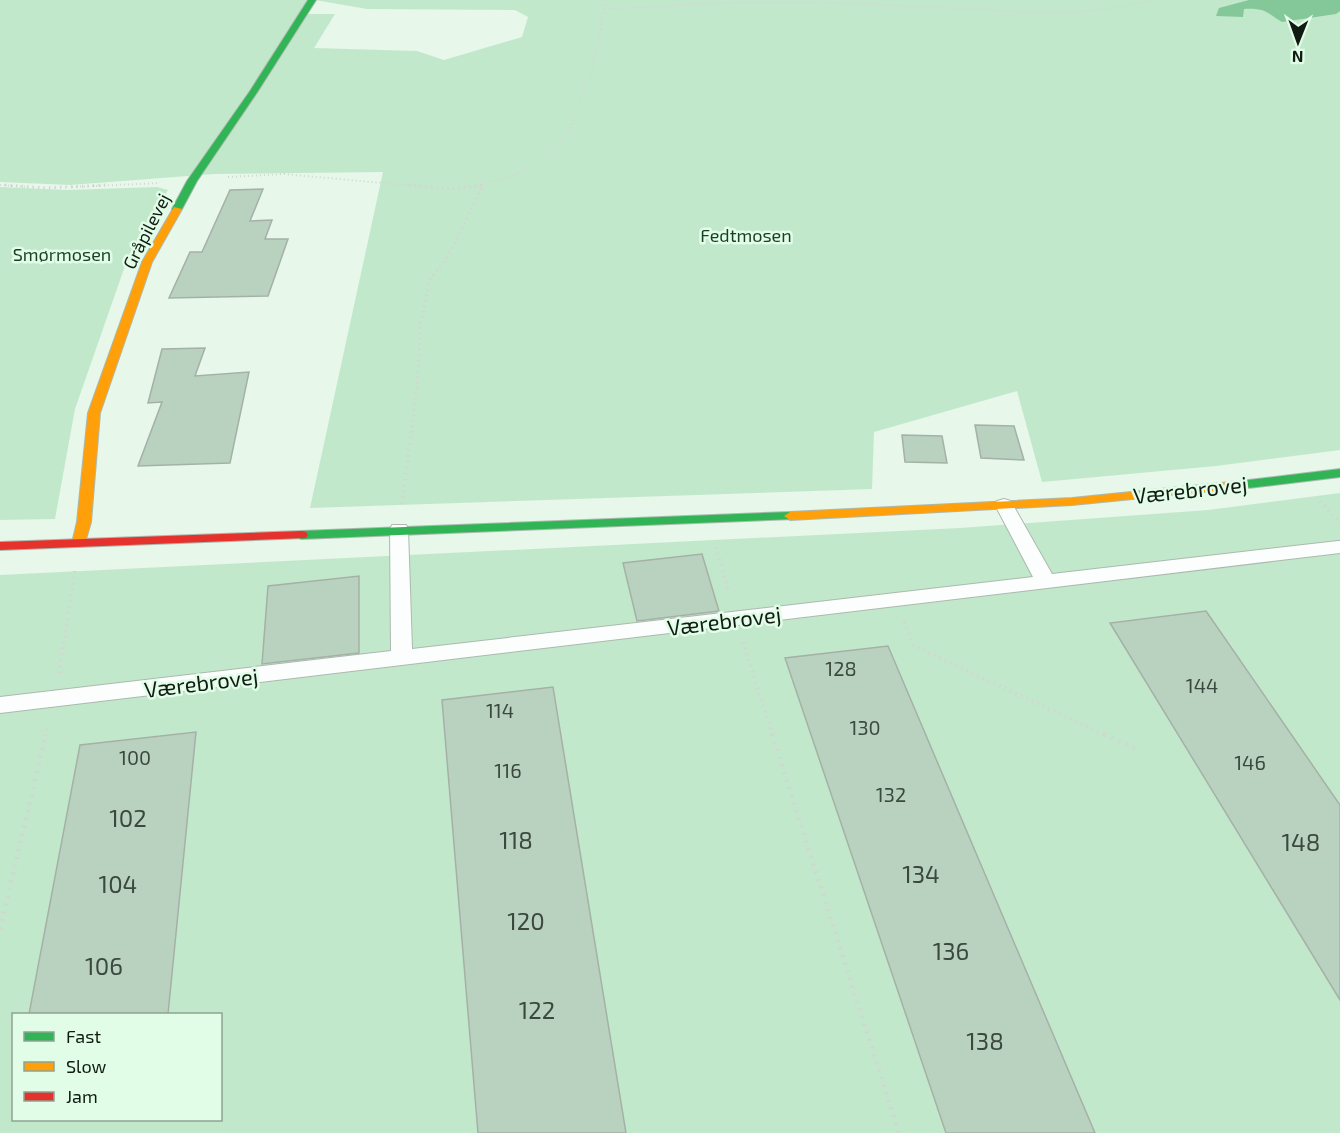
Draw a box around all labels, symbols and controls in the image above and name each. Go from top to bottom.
north arrow [1268,12,1328,72]
text: N [1292,48,1304,67]
street label: Gråpilevej [118,190,174,272]
park label: Fedtmosen [700,224,792,246]
park label: Smørmosen [13,243,111,265]
street label: Værebrovej [1132,470,1248,509]
street label: Værebrovej [666,600,783,641]
house number: 128 [825,656,857,680]
street label: Værebrovej [143,662,260,703]
house number: 144 [1186,673,1218,697]
house number: 114 [486,698,514,722]
house number: 130 [849,715,881,739]
house number: 100 [119,745,151,769]
house number: 146 [1234,750,1266,774]
house number: 116 [494,758,522,782]
house number: 132 [876,782,906,806]
house number: 102 [109,803,147,832]
house number: 118 [499,825,533,854]
house number: 148 [1282,827,1320,856]
house number: 134 [902,859,940,888]
house number: 104 [99,869,137,898]
house number: 120 [507,906,545,935]
house number: 136 [933,936,969,965]
house number: 106 [85,951,123,980]
house number: 122 [519,995,555,1024]
legend [12,1013,222,1121]
text: Fast [66,1025,101,1047]
house number: 138 [966,1026,1004,1055]
text: Slow [66,1055,107,1077]
text: Jam [66,1085,98,1107]

